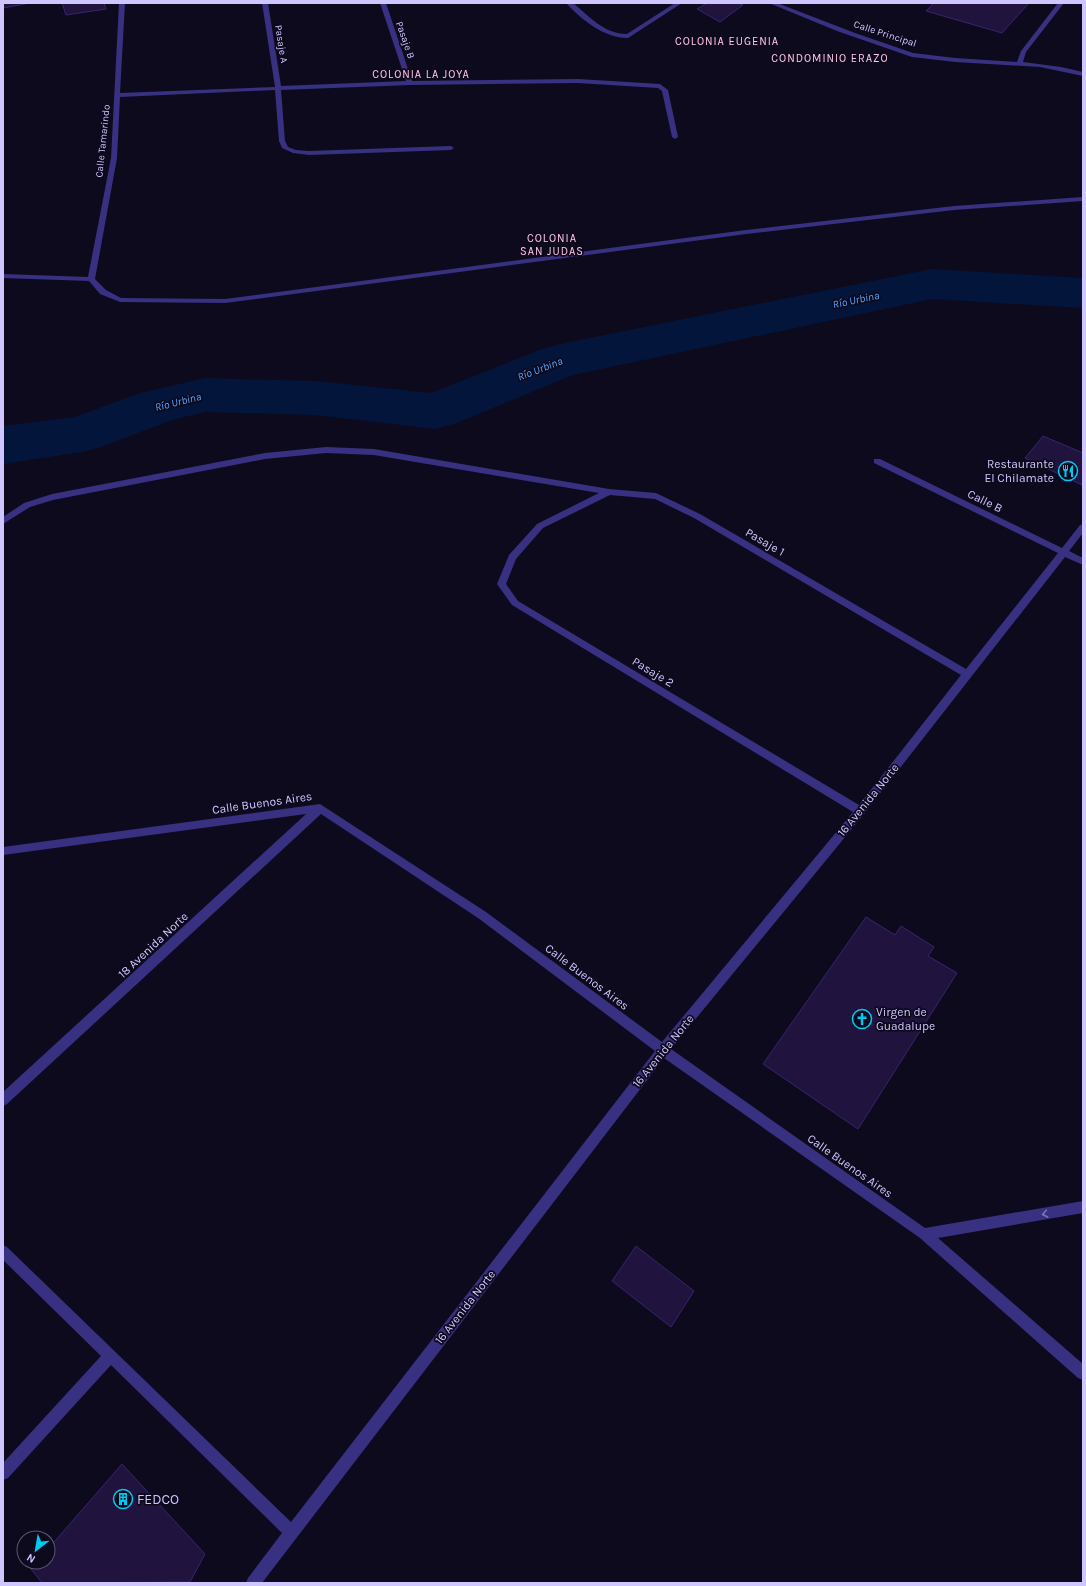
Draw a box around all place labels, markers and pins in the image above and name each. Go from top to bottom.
place label: Restaurante El Chilamate [984,457,1054,485]
restaurant icon: Restaurante El Chilamate [1057,460,1079,482]
place label: Virgen de Guadalupe [876,1005,935,1033]
church icon: Virgen de Guadalupe [851,1008,873,1030]
building icon: FEDCO [112,1488,134,1510]
place label: FEDCO [137,1491,179,1508]

